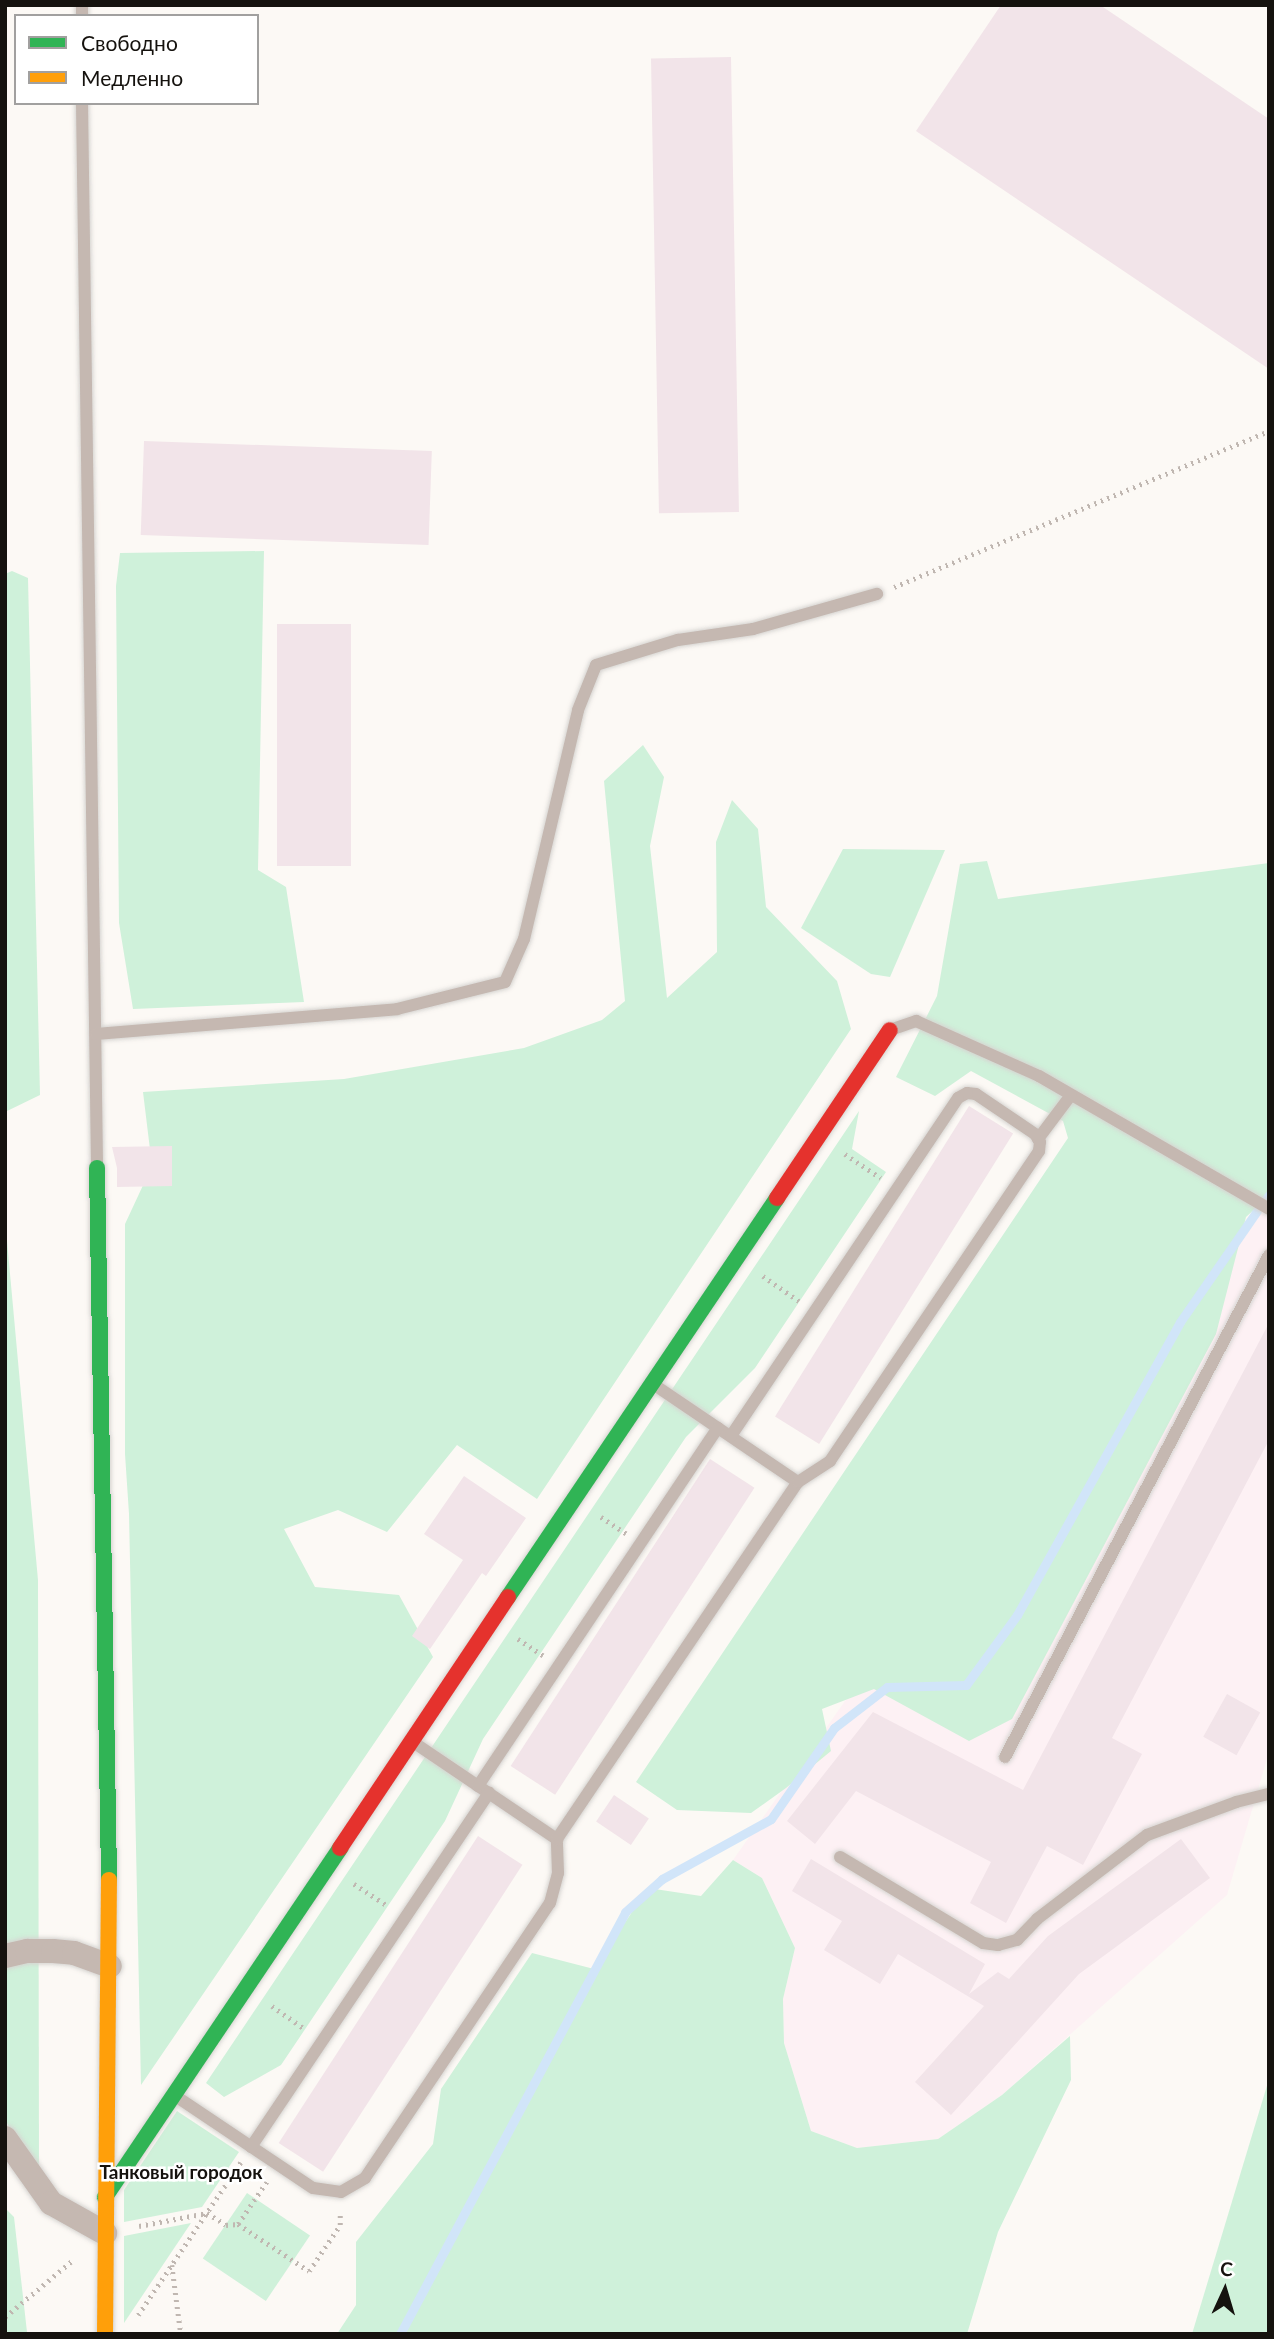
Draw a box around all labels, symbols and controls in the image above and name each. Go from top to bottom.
legend [14,14,259,105]
text: Свободно [81,30,178,55]
text: Медленно [81,65,183,90]
district label: Танковый городок [99,2161,263,2183]
north arrow [1190,2255,1260,2325]
text: С [1219,2257,1234,2280]

